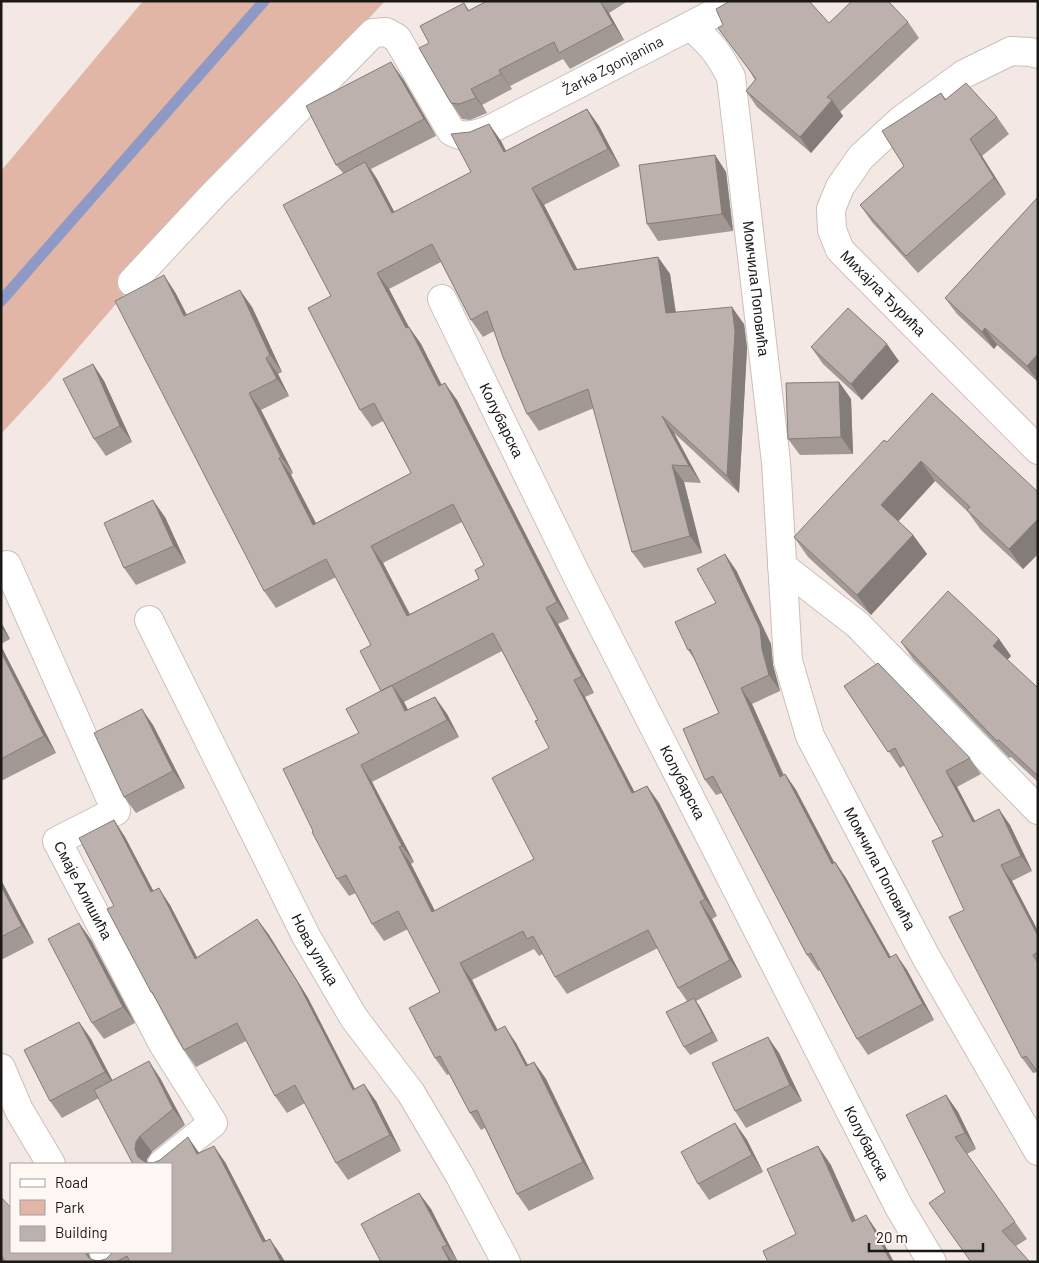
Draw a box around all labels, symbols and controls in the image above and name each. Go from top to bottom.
street label: Žarka Zgonjanina [559,31,666,98]
street label: Момчила Поповића [740,220,774,358]
street label: Михајла Ђурића [837,246,930,340]
street label: Колубарска [476,380,528,461]
street label: Колубарска [657,742,710,823]
street label: Момчила Поповића [841,804,920,933]
street label: Смаје Алишића [51,838,117,943]
street label: Нова улица [288,910,343,989]
street label: Колубарска [841,1103,894,1184]
legend [10,1163,172,1253]
text: Road [55,1173,88,1191]
text: Park [55,1198,85,1216]
scale bar [869,1220,983,1252]
text: Building [55,1223,108,1241]
text: 20 m [876,1228,908,1246]

